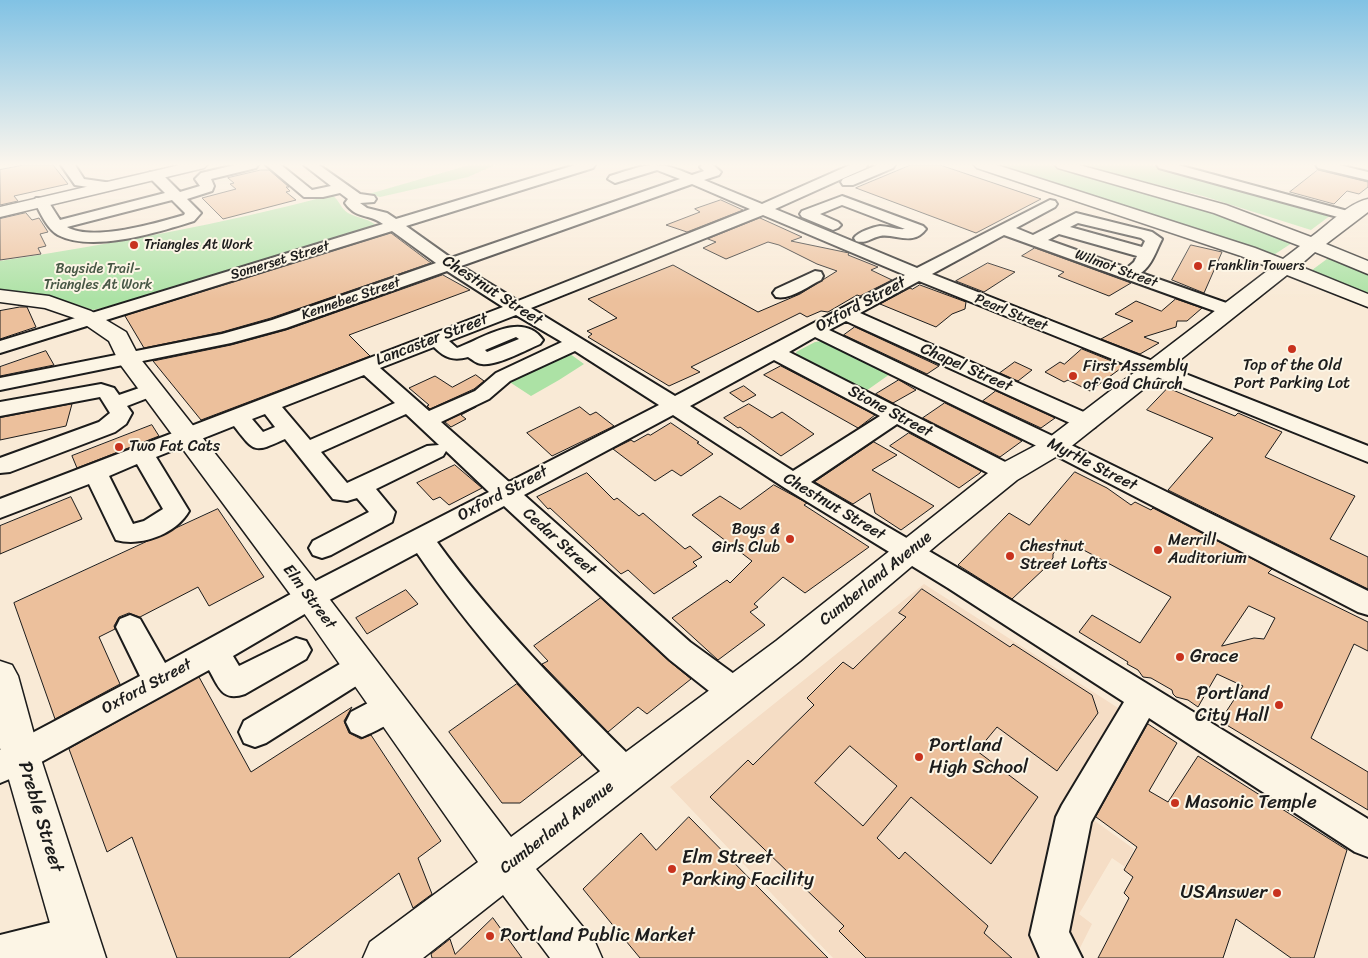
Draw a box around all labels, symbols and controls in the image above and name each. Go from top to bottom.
place label: Triangles At Work [144,237,253,253]
street label: Somerset Street [229,238,331,284]
marker: Triangles At Work [128,239,140,251]
street label: Wilmot Street [1072,246,1160,292]
street label: Chestnut Street [438,252,546,330]
place label: Franklin Towers [1208,258,1304,274]
marker: Franklin Towers [1192,260,1204,272]
park label: Bayside Trail- Triangles At Work [44,261,152,294]
street label: Oxford Street [813,273,909,337]
street label: Kennebec Street [299,274,403,324]
street label: Pearl Street [972,291,1050,335]
street label: Lancaster Street [373,310,491,370]
street label: Chapel Street [917,339,1015,397]
marker: Top of the Old Port Parking Lot [1286,343,1298,355]
place label: Top of the Old Port Parking Lot [1234,356,1350,394]
place label: First Assembly of God Church [1083,357,1188,395]
marker: First Assembly of God Church [1067,370,1079,382]
street label: Stone Street [845,382,935,442]
street label: Myrtle Street [1044,434,1140,496]
place label: Two Fat Cats [129,437,220,457]
marker: Two Fat Cats [113,441,125,453]
street label: Oxford Street [455,462,551,526]
street label: Chestnut Street [780,469,888,545]
street label: Cedar Street [518,504,600,580]
place label: Boys & Girls Club [712,520,780,558]
street label: Cumberland Avenue [816,528,936,630]
place label: Merrill Auditorium [1168,531,1247,569]
marker: Boys & Girls Club [784,533,796,545]
place label: Chestnut Street Lofts [1020,537,1107,575]
marker: Merrill Auditorium [1152,544,1164,556]
marker: Chestnut Street Lofts [1004,550,1016,562]
street label: Elm Street [278,561,340,633]
place label: Grace [1190,646,1238,668]
marker: Grace [1174,651,1186,663]
street label: Oxford Street [99,655,195,719]
place label: Portland City Hall [1195,683,1269,727]
marker: Portland City Hall [1273,699,1285,711]
place label: Portland High School [929,735,1028,779]
marker: Portland High School [913,751,925,763]
street label: Preble Street [12,759,68,875]
street label: Cumberland Avenue [496,778,618,878]
place label: Masonic Temple [1185,792,1317,814]
marker: Masonic Temple [1169,797,1181,809]
place label: Elm Street Parking Facility [682,847,814,891]
marker: Elm Street Parking Facility [666,863,678,875]
place label: USAnswer [1180,882,1267,904]
marker: USAnswer [1271,887,1283,899]
place label: Portland Public Market [500,925,695,947]
marker: Portland Public Market [484,930,496,942]

